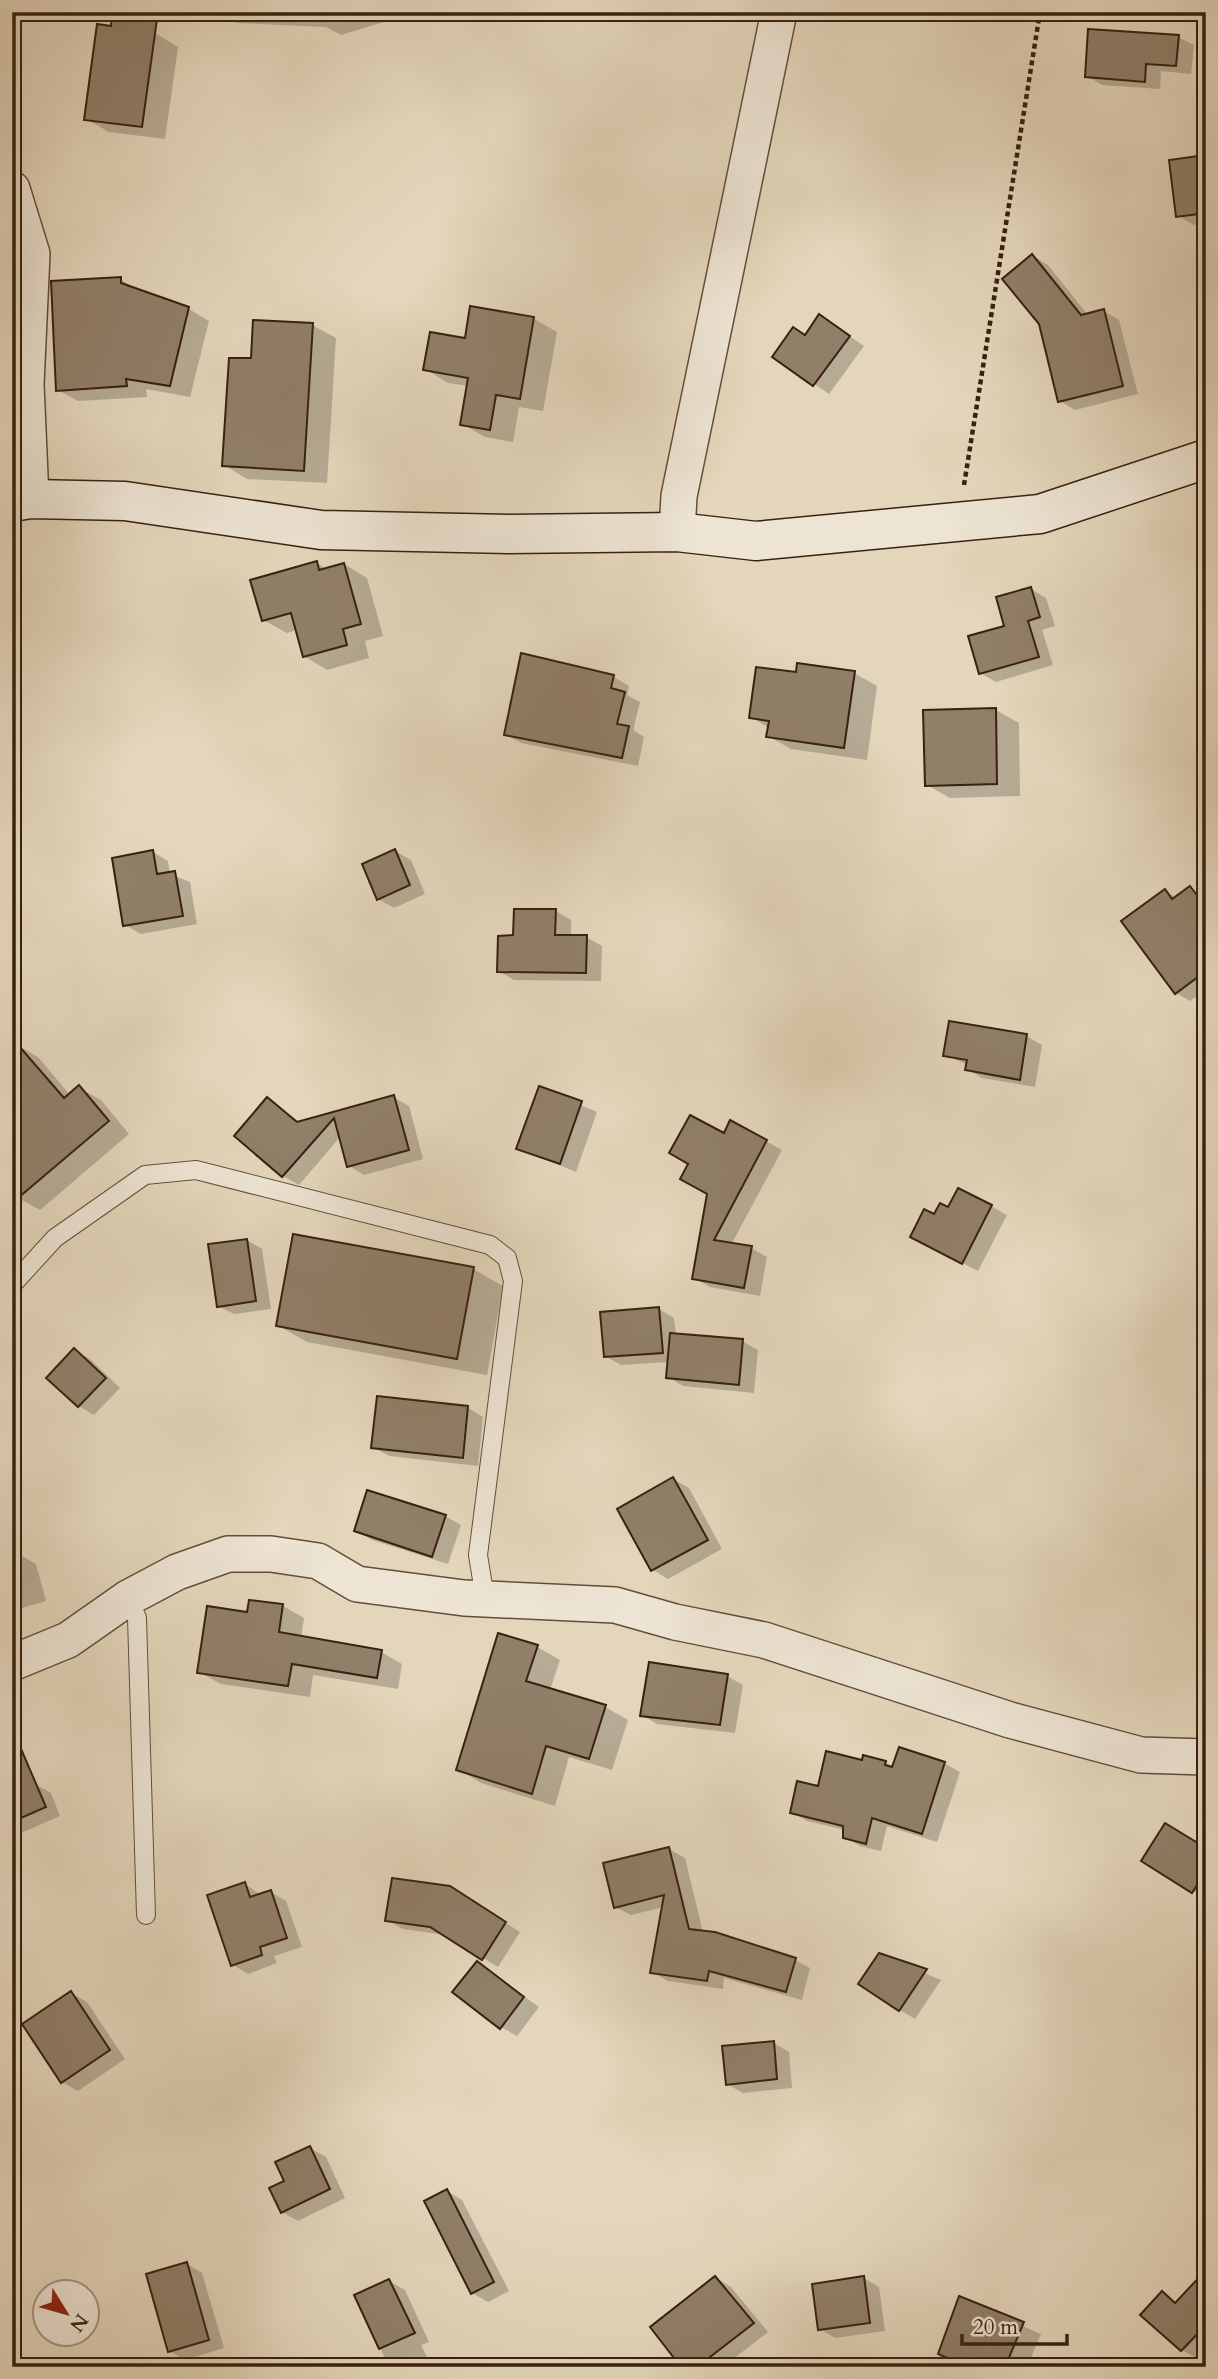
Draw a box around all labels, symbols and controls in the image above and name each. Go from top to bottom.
north arrow [32,2278,102,2348]
scale bar [962,2302,1068,2346]
text: N [63,2308,94,2337]
text: 20 m [973,2313,1018,2342]

